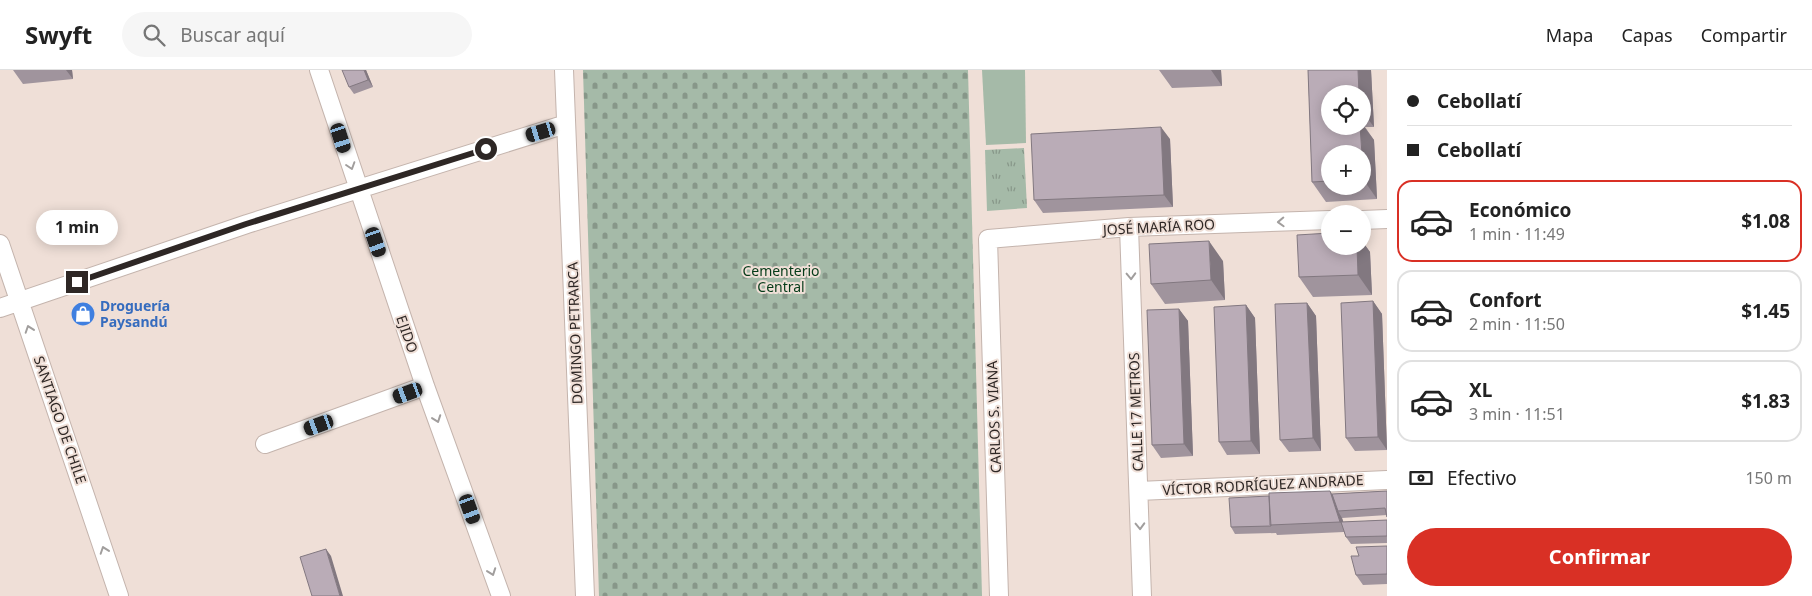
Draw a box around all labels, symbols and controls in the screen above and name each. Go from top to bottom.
search box [122,12,472,57]
text: Swyft [25,18,92,51]
icon: search [140,21,168,49]
text: Buscar aquí [180,22,285,48]
text: Mapa [1546,23,1593,47]
text: Capas [1621,23,1673,47]
text: Compartir [1701,23,1787,47]
map controls [1321,85,1371,255]
button: locate [1321,85,1371,135]
text: Cebollatí [1437,88,1521,114]
car [524,120,557,144]
car [329,121,352,155]
text: Cebollatí [1437,137,1521,163]
route start [475,138,497,160]
button: + [1321,145,1371,195]
one-way arrow [345,162,355,170]
text: Económico [1469,197,1571,223]
icon: car [1409,199,1454,244]
button: − [1321,205,1371,255]
text: $1.08 [1741,208,1790,234]
callout: 1 min [36,210,118,244]
street label: JOSÉ MARÍA ROO [1100,214,1216,239]
text: 1 min [55,216,99,238]
one-way arrow [1277,216,1285,227]
text: 1 min · 11:49 [1469,223,1565,245]
car [364,225,387,259]
park label: Cementerio Central [742,261,820,296]
street label: DOMINGO PETRARCA [563,262,586,404]
route end [66,271,88,293]
one-way arrow [1126,272,1136,280]
text: Confort [1469,287,1541,313]
icon: car [1409,289,1454,334]
place label: Droguería Paysandú [100,296,170,331]
text: $1.45 [1741,298,1790,324]
shop icon: Droguería Paysandú [70,301,96,327]
street label: EJIDO [392,313,423,355]
text: 2 min · 11:50 [1469,313,1565,335]
one-way arrow [25,326,35,334]
street label: CALLE 17 METROS [1124,352,1147,472]
street label: SANTIAGO DE CHILE [30,353,91,486]
street label: CARLOS S. VIANA [982,360,1005,474]
text: XL [1469,377,1492,403]
icon: car [1409,379,1454,424]
car [391,381,424,405]
text: $1.83 [1741,388,1790,414]
text: 3 min · 11:51 [1469,403,1565,425]
car [302,413,335,437]
one-way arrow [431,414,441,423]
icon: cash [1407,464,1435,492]
text: Efectivo [1447,465,1517,491]
text: 150 m [1745,467,1792,489]
street label: VÍCTOR RODRÍGUEZ ANDRADE [1162,470,1364,499]
car [457,492,482,526]
one-way arrow [1134,522,1145,530]
button: Confirmar [1407,528,1792,586]
one-way arrow [99,546,109,554]
one-way arrow [487,567,497,576]

